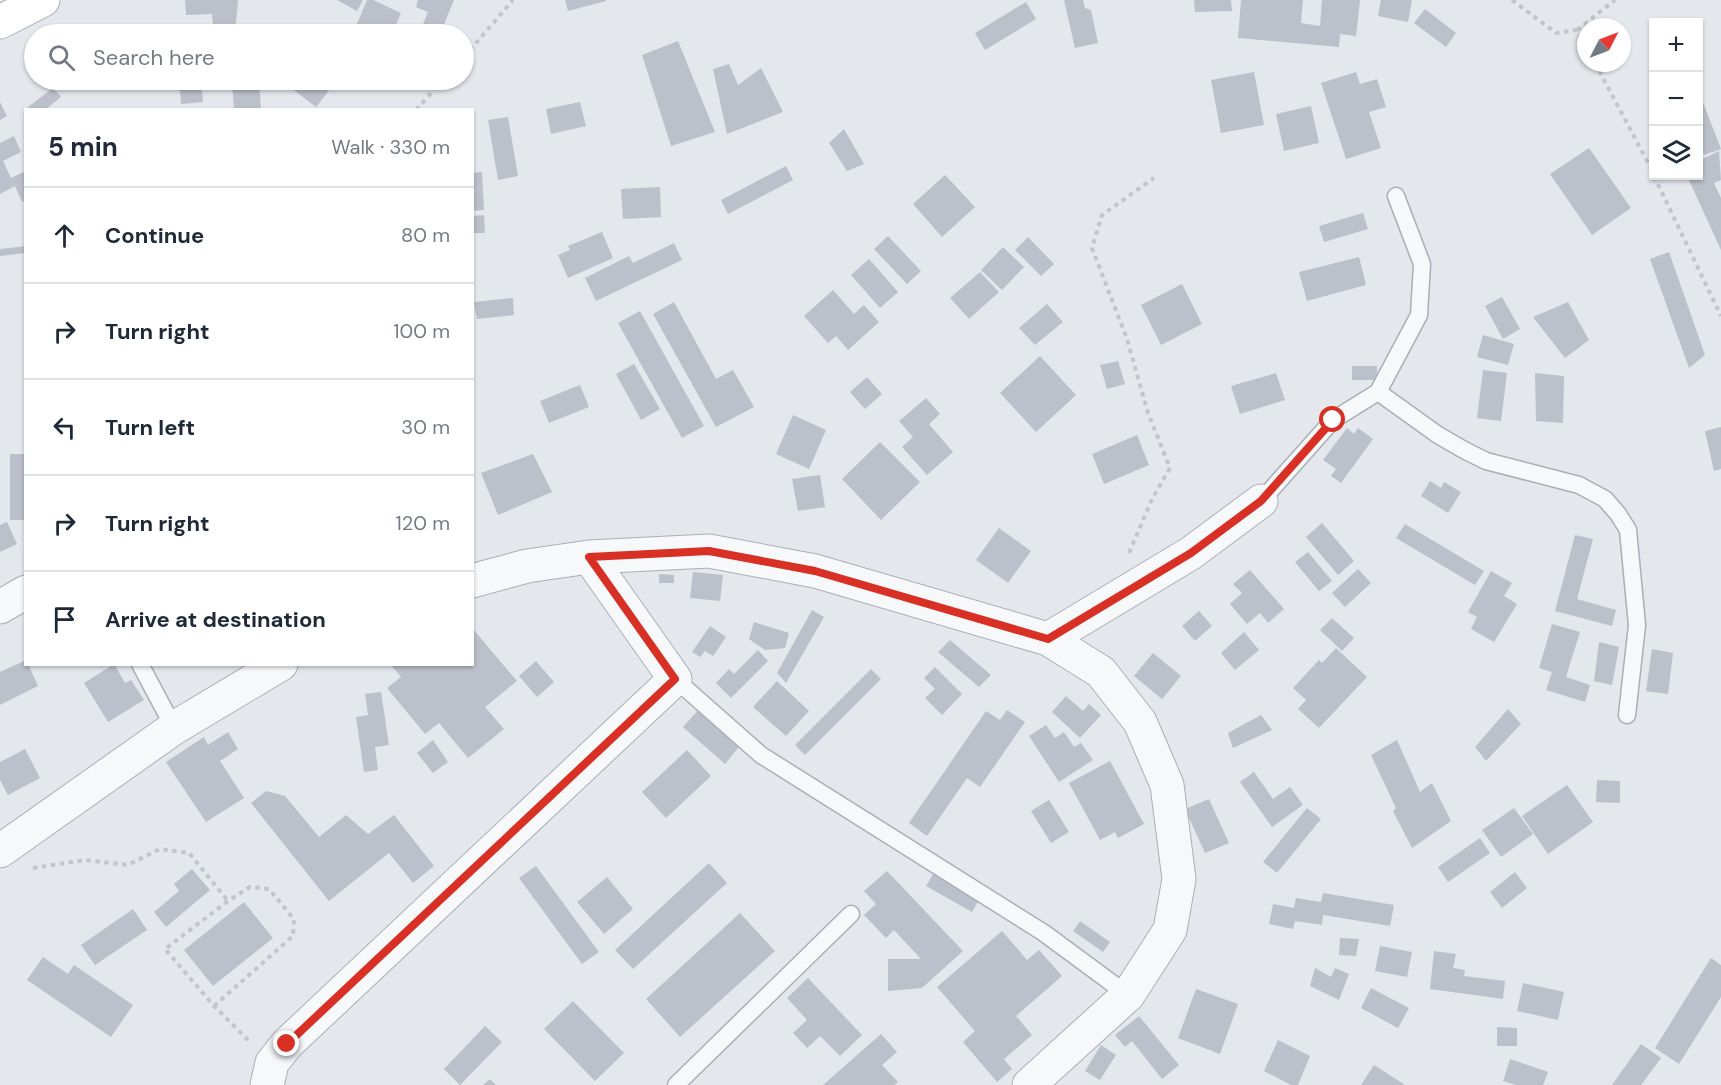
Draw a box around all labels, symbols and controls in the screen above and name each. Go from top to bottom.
north arrow [1577,18,1631,72]
map controls [1649,18,1703,180]
button: + [1649,18,1703,72]
search box [24,24,474,90]
icon: search [45,41,78,74]
text: Search here [93,43,214,72]
button: − [1649,72,1703,126]
button: layers [1649,126,1703,180]
text: 5 min [48,130,118,164]
text: Walk · 330 m [331,134,450,160]
icon: ahead [48,219,81,252]
text: Continue [105,221,204,250]
text: 80 m [401,222,450,248]
icon: right [48,315,81,348]
text: Turn right [105,317,210,346]
text: 100 m [393,318,450,344]
route start [1319,406,1345,432]
icon: left [48,411,81,444]
text: Turn left [105,413,195,442]
text: 30 m [401,414,450,440]
icon: right [48,507,81,540]
text: Turn right [105,509,210,538]
text: 120 m [396,510,450,536]
icon: arrive [48,603,81,636]
text: Arrive at destination [105,605,326,634]
route end [273,1030,299,1056]

